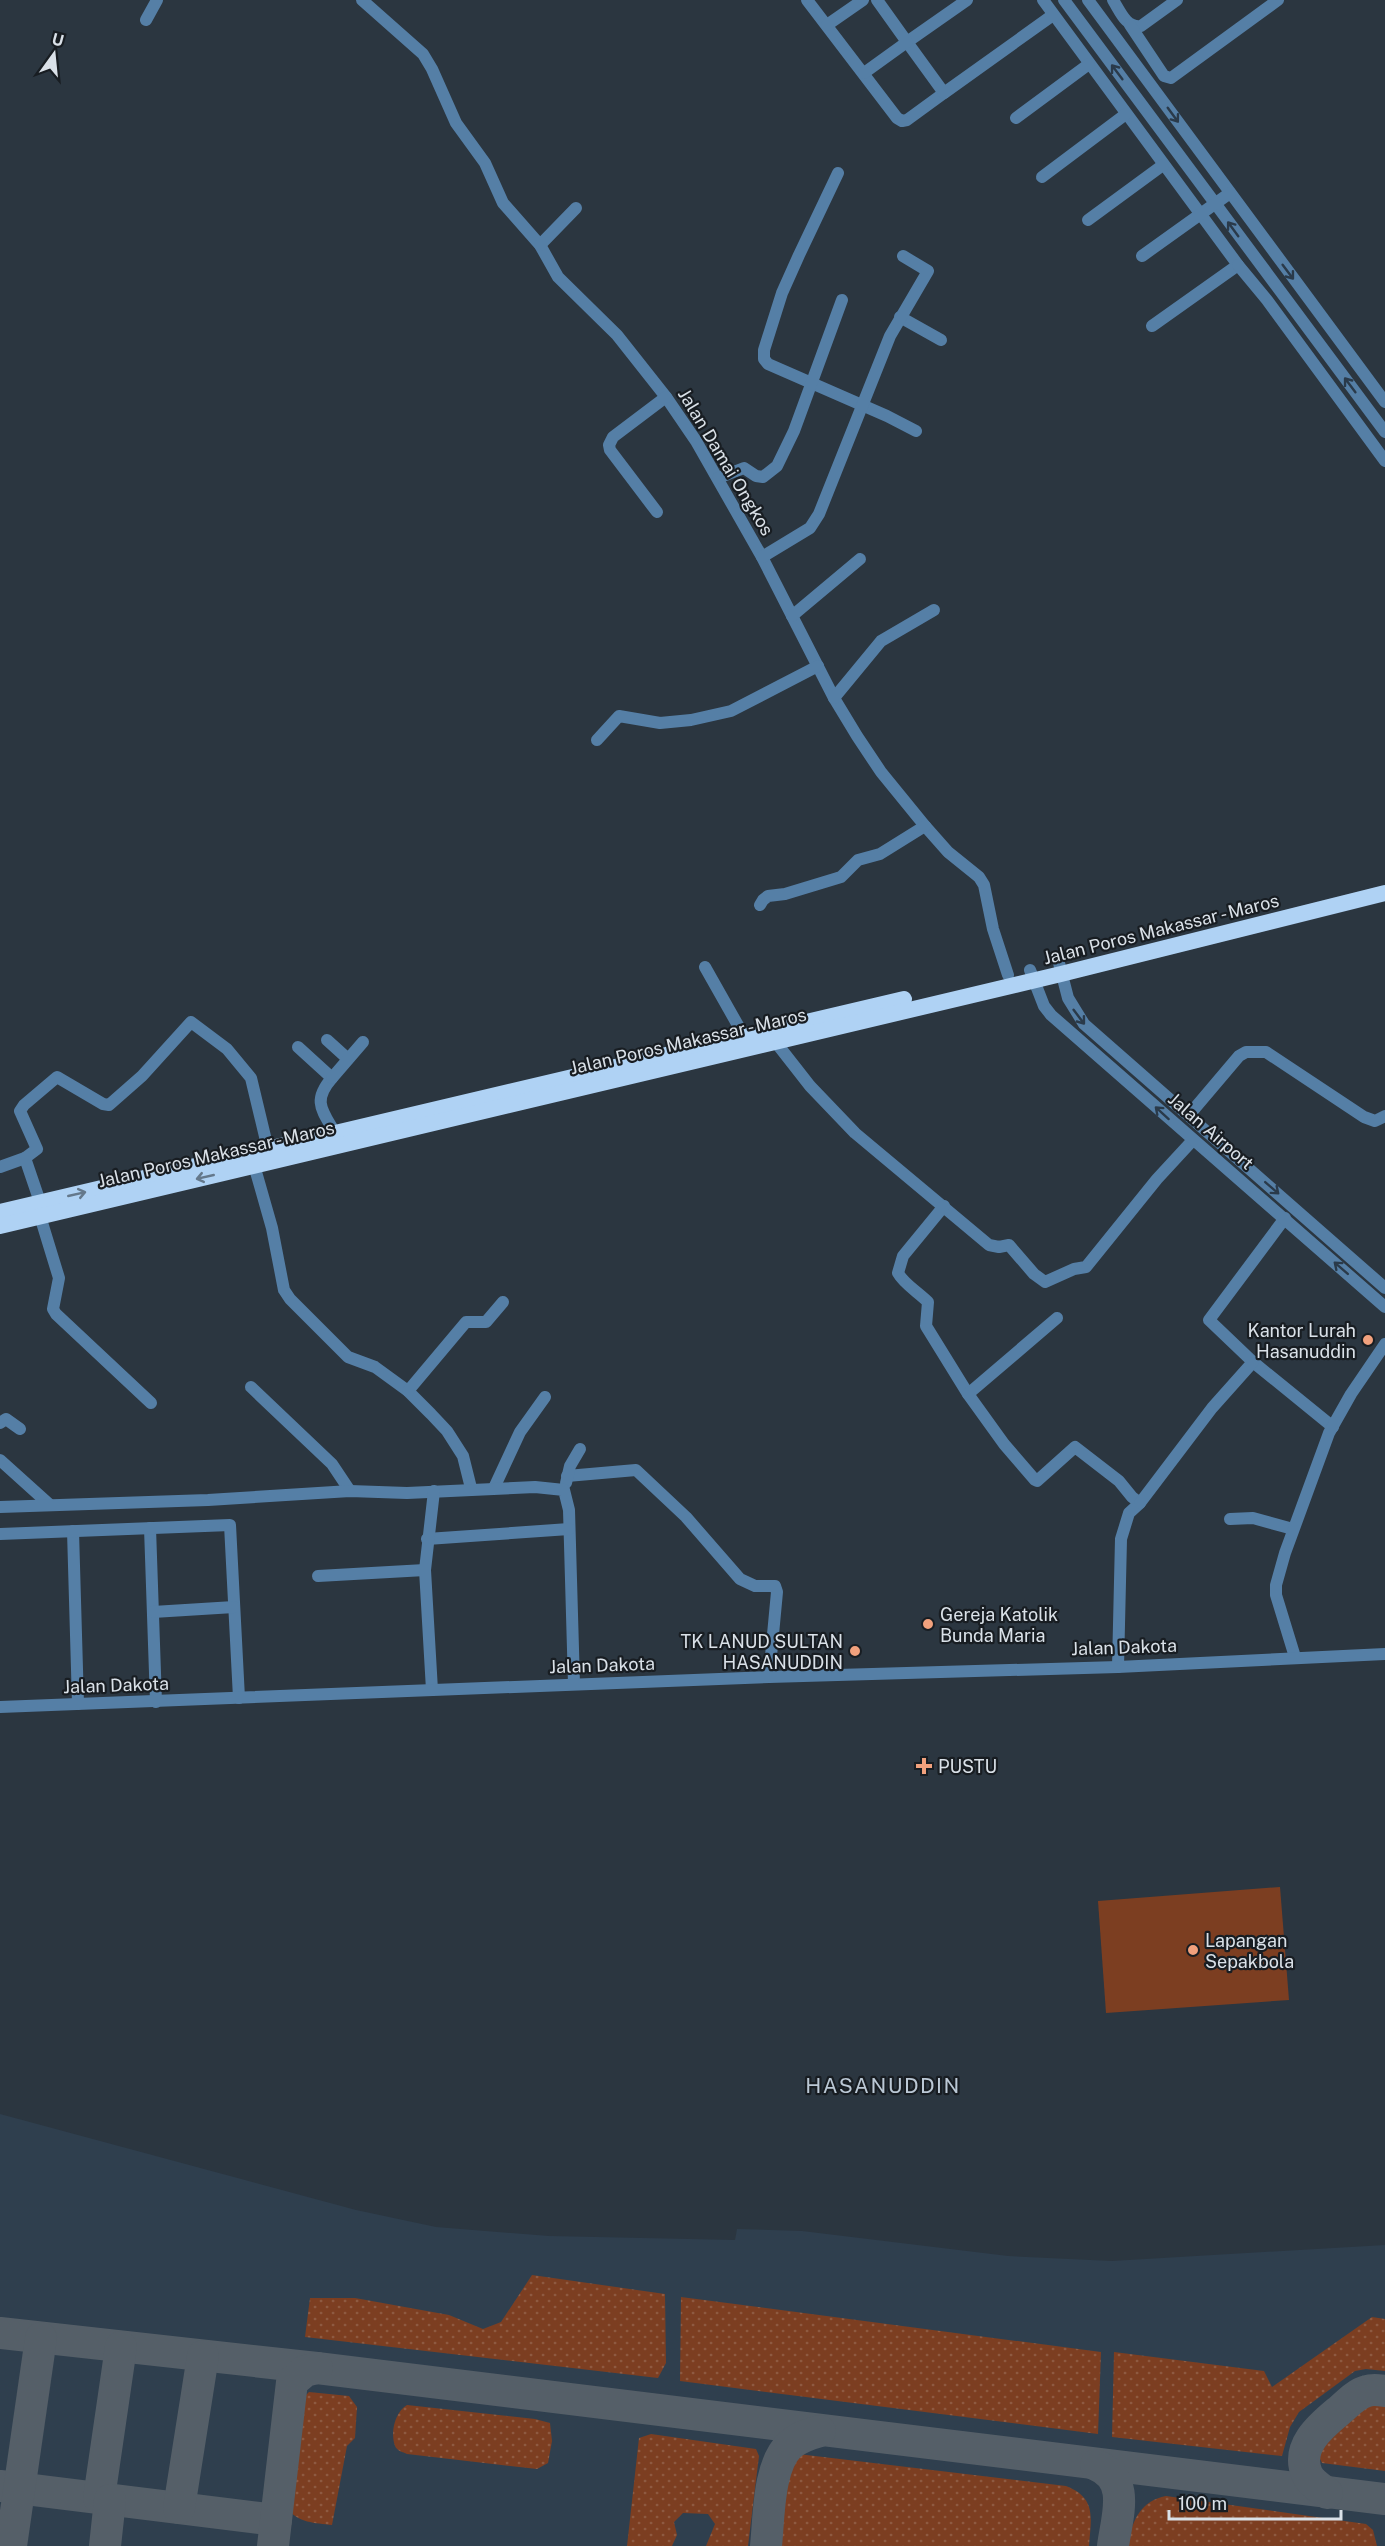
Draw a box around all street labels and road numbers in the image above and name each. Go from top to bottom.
street label: Jalan Damai Ongkos [674,385,778,539]
street label: Jalan Poros Makassar - Maros [1041,890,1281,968]
street label: Jalan Poros Makassar - Maros [568,1004,808,1078]
street label: Jalan Airport [1164,1088,1258,1174]
street label: Jalan Poros Makassar - Maros [96,1117,336,1191]
street label: Jalan Dakota [1071,1635,1177,1659]
street label: Jalan Dakota [549,1653,655,1677]
street label: Jalan Dakota [63,1673,169,1697]

